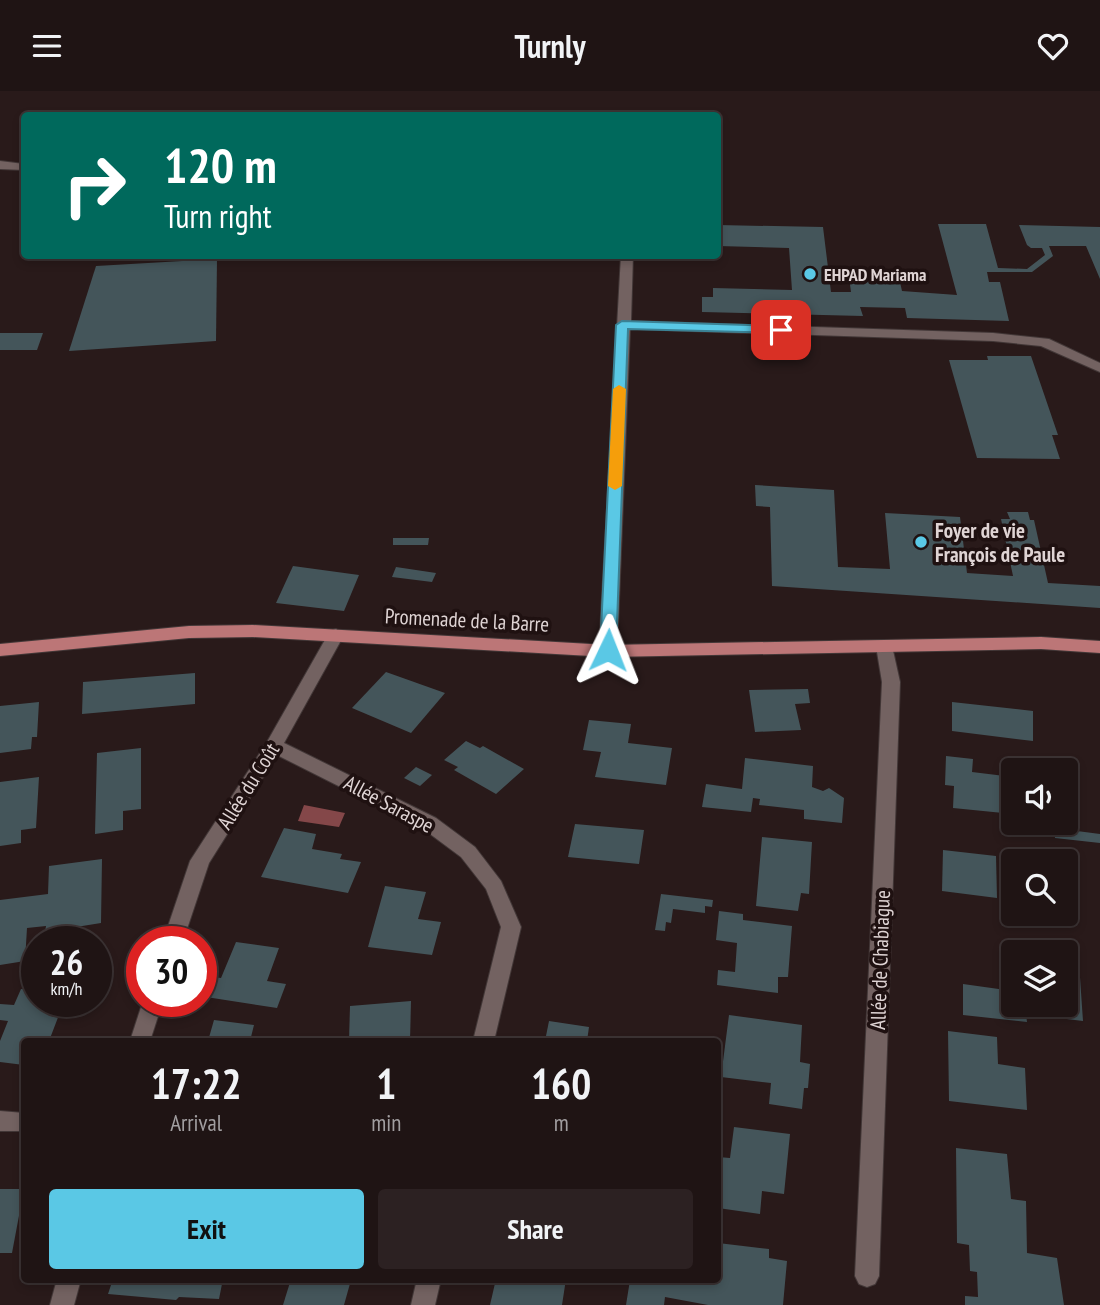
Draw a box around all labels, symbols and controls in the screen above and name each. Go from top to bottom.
text: Turnly [514,25,586,67]
icon: menu [28,27,66,65]
icon: heart [1034,27,1072,65]
text: 120 m [164,133,277,197]
icon: right [49,140,140,231]
text: Turn right [164,195,272,237]
place label: EHPAD Mariama [824,263,926,286]
marker: EHPAD Mariama [802,266,818,282]
pin [751,300,811,360]
icon: arrive [762,311,800,349]
place label: Foyer de vie François de Paule [935,517,1065,568]
marker: Foyer de vie François de Paule [913,534,929,550]
street label: Promenade de la Barre [384,602,550,638]
position arrow [571,613,645,687]
street label: Allée du Coût [211,738,285,834]
map controls [1001,758,1078,1017]
button: sound [1001,758,1078,835]
street label: Allée Saraspe [339,769,439,839]
button: search [1001,849,1078,926]
street label: Allée de Chabiague [864,890,896,1030]
speed limit sign: 30 [126,926,217,1017]
text: 26 [50,939,83,985]
button: layers [1001,940,1078,1017]
text: km/h [51,977,82,1000]
text: 17:22 [151,1056,242,1111]
text: 1 [376,1056,396,1111]
text: 160 [531,1056,591,1111]
text: Arrival [170,1108,222,1137]
text: min [371,1108,401,1137]
text: m [554,1108,569,1137]
button: Exit [49,1189,364,1269]
button: Share [378,1189,693,1269]

